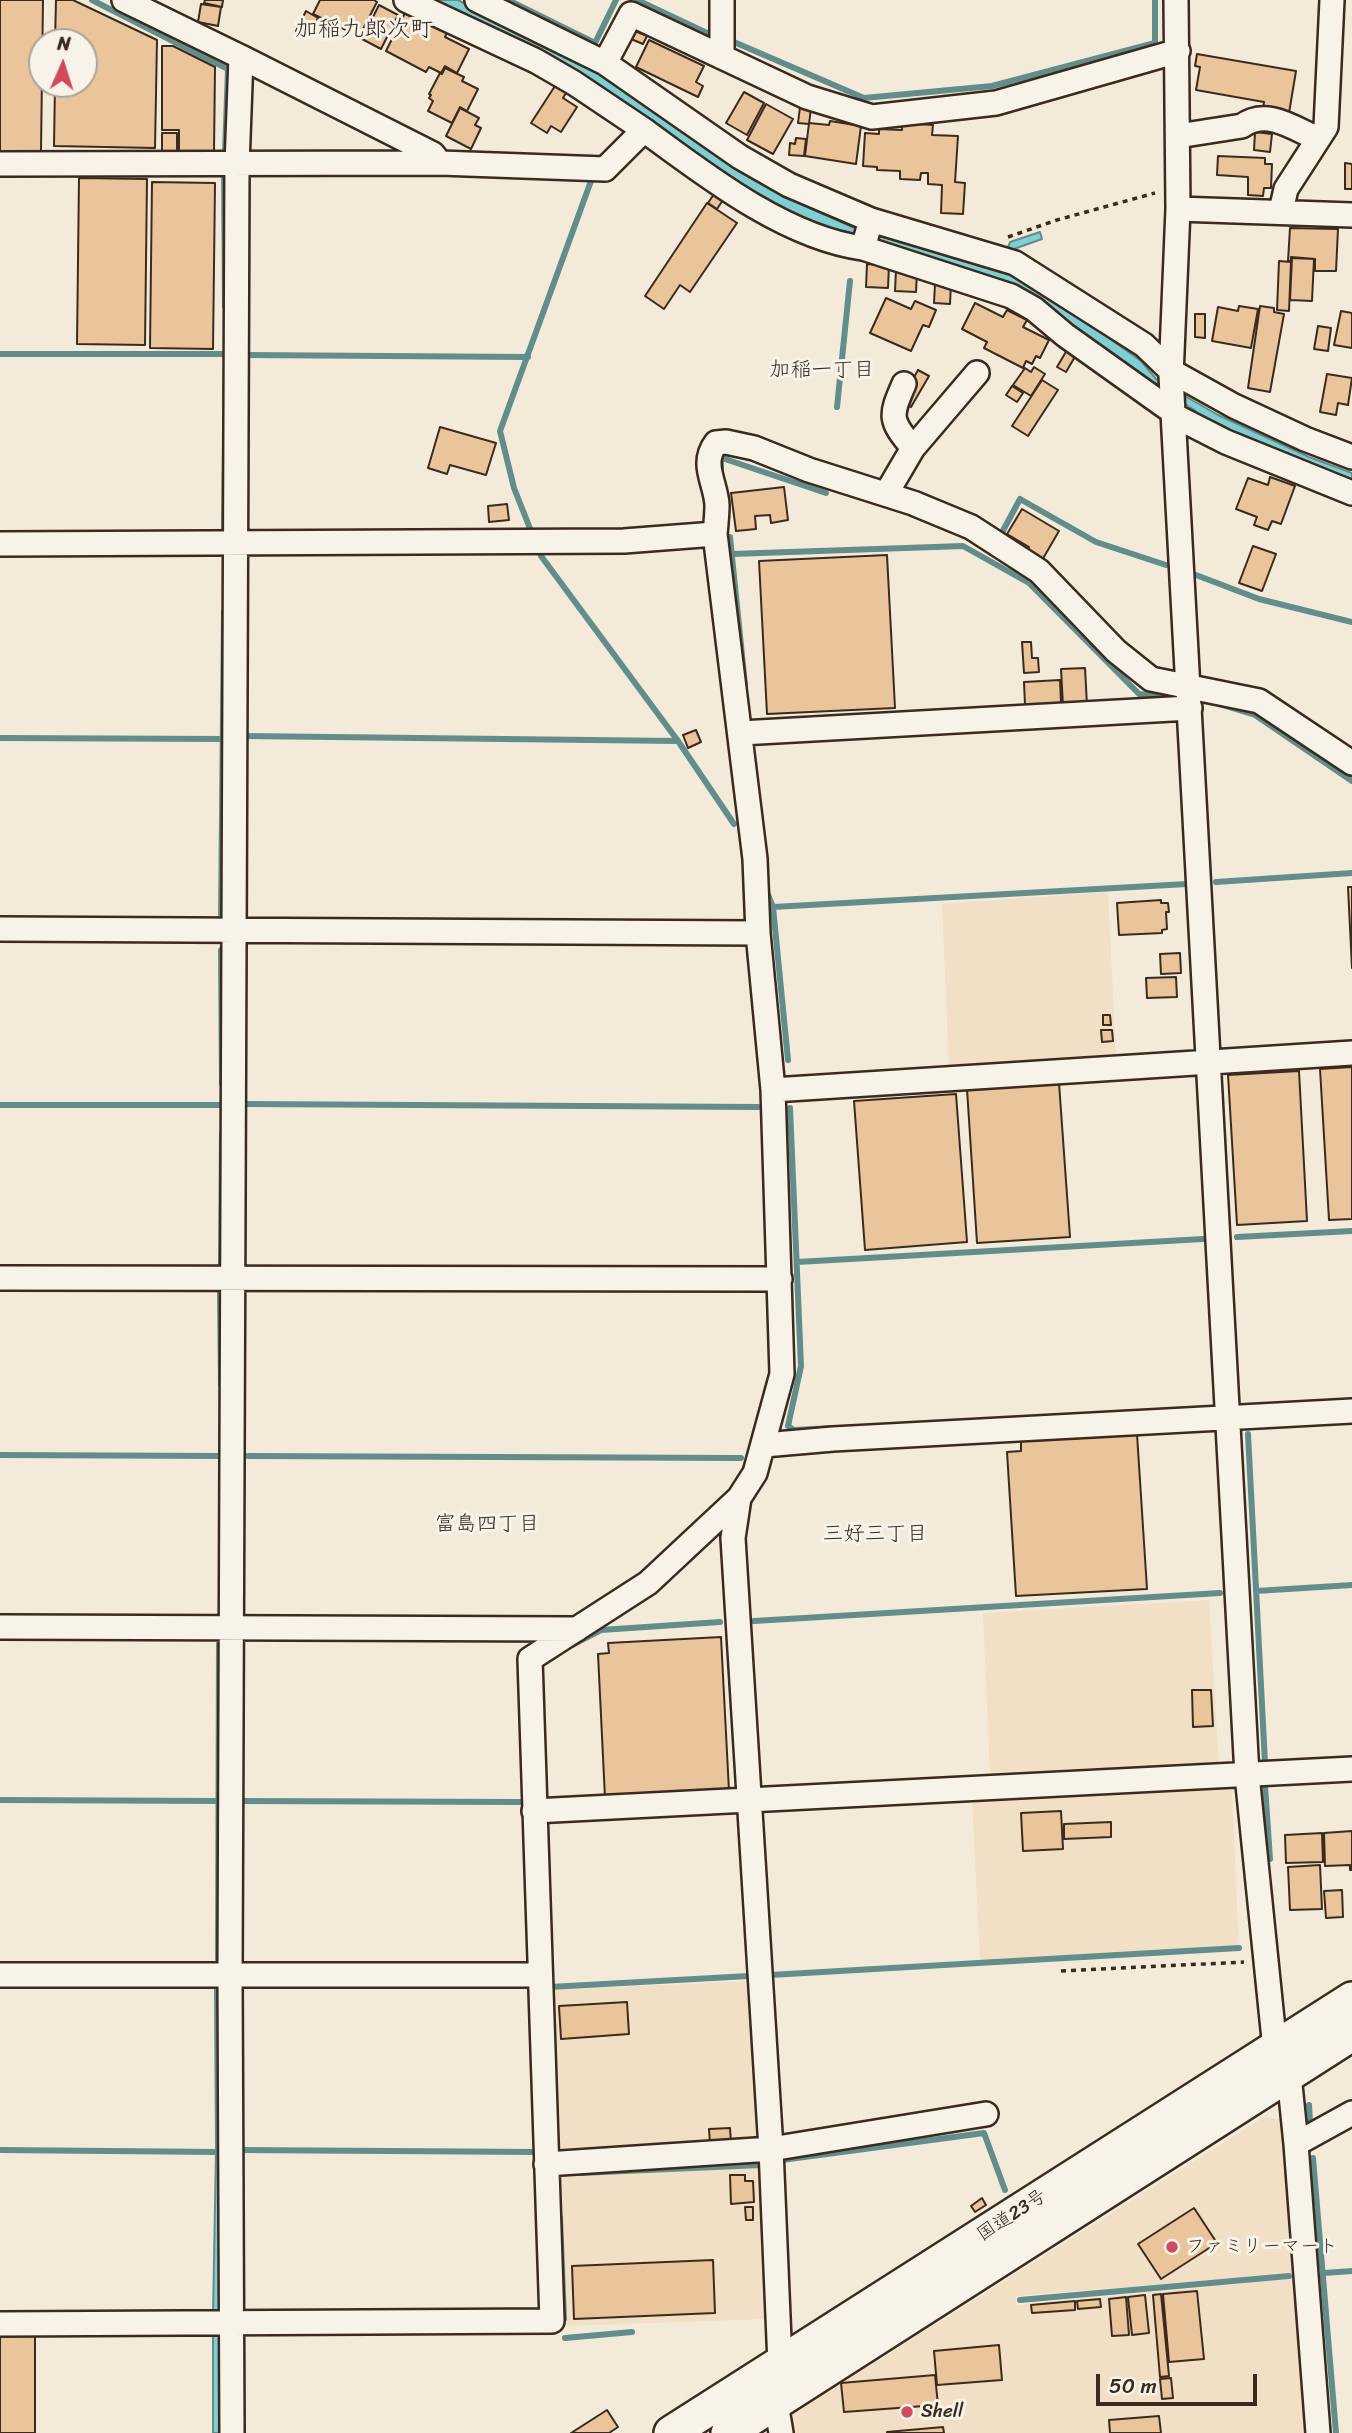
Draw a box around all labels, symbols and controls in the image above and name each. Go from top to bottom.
district label: 加稲九郎次町 [295,16,433,44]
text: N [57,27,71,60]
north arrow [28,28,98,98]
district label: 加稲一丁目 [770,358,874,384]
district label: 富島四丁目 [435,1512,539,1538]
district label: 三好三丁目 [823,1522,927,1548]
street label: 国道23号 [973,2185,1051,2247]
place label: ファミリーマート [1186,2236,1338,2258]
marker: ファミリーマート [1164,2239,1180,2255]
scale bar [1100,2360,1261,2404]
text: 50 m [1109,2367,1157,2405]
place label: Shell [921,2401,963,2423]
marker: Shell [899,2404,915,2420]

